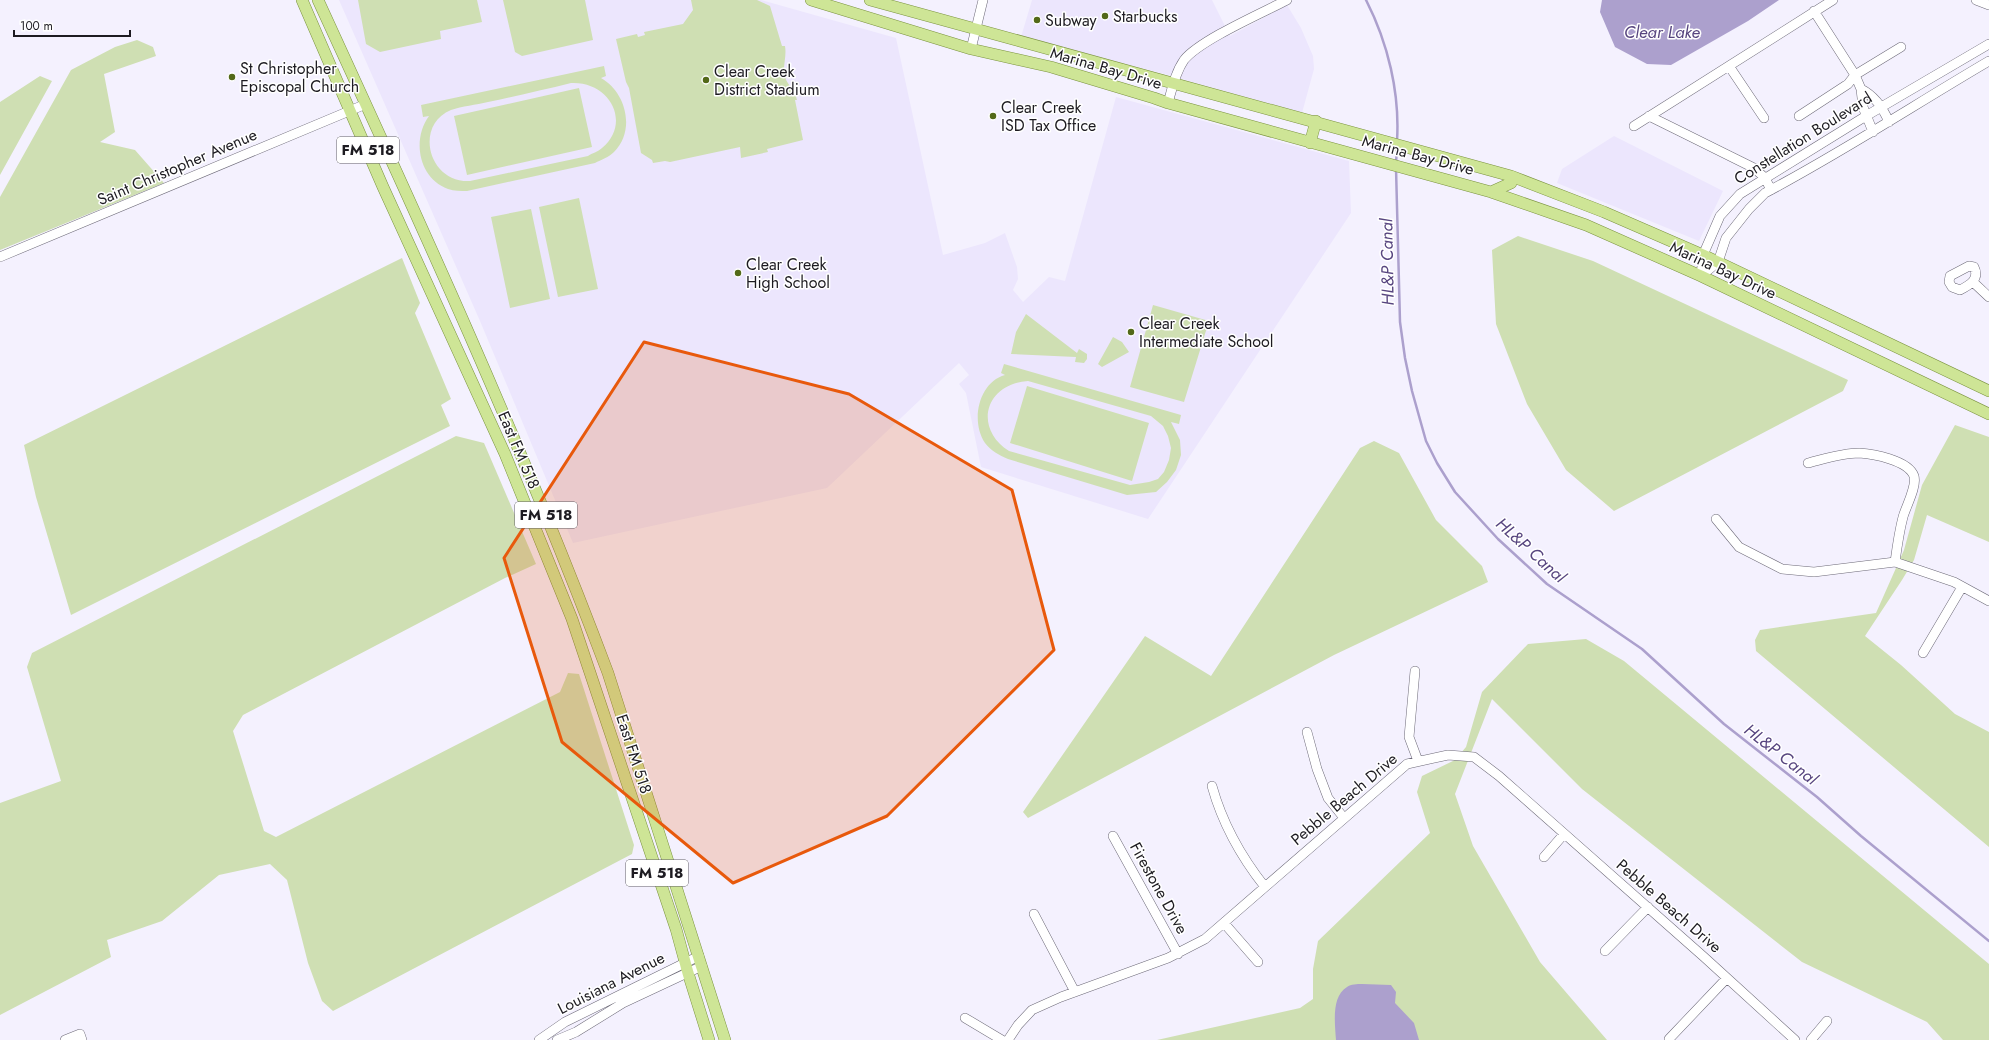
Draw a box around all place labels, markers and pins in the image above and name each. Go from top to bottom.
place label: Starbucks [1113,5,1177,28]
place label: Subway [1045,9,1098,32]
marker: Starbucks [1100,11,1110,21]
marker: Subway [1032,15,1042,25]
place label: St Christopher Episcopal Church [240,57,359,98]
place label: Clear Creek District Stadium [714,60,820,101]
marker: St Christopher Episcopal Church [227,72,237,82]
marker: Clear Creek District Stadium [701,75,711,85]
place label: Clear Creek ISD Tax Office [1001,96,1096,137]
marker: Clear Creek ISD Tax Office [988,111,998,121]
place label: Clear Creek High School [746,253,830,294]
marker: Clear Creek High School [733,268,743,278]
place label: Clear Creek Intermediate School [1139,312,1273,353]
marker: Clear Creek Intermediate School [1126,327,1136,337]

